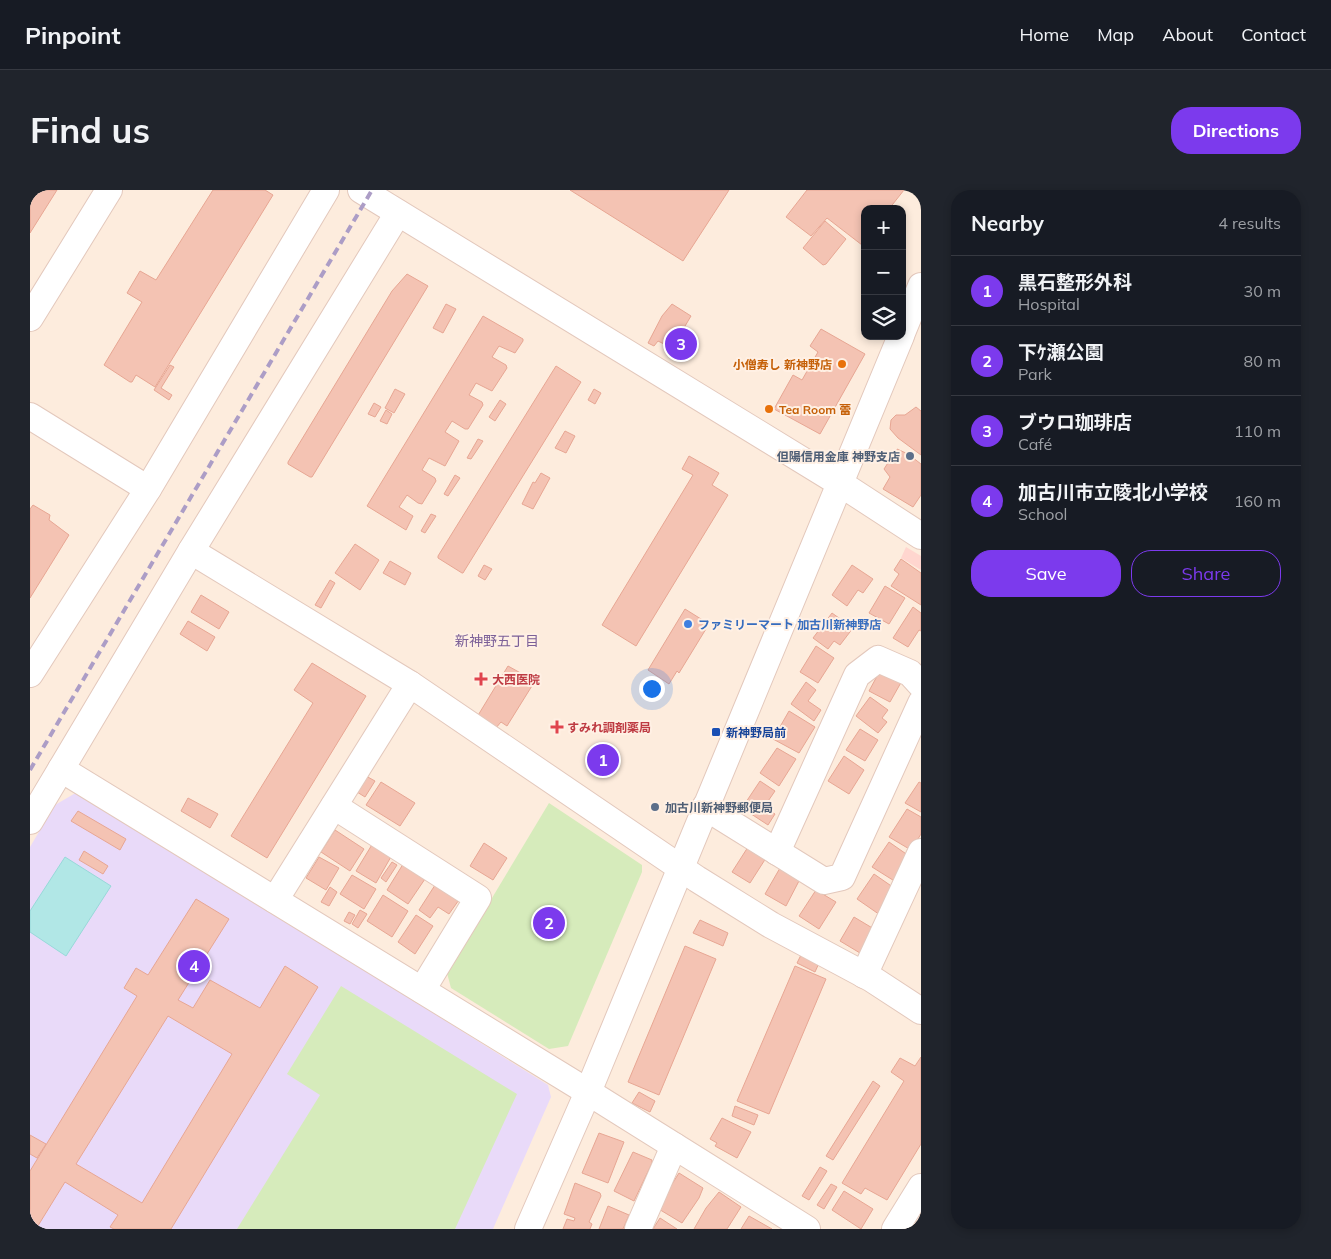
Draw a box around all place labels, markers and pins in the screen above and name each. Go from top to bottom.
pin: 3 [665,325,697,363]
place label: 小僧寿し 新神野店 [733,357,832,372]
marker: 小僧寿し 新神野店 [836,358,848,370]
place label: Tea Room 蕾 [779,402,851,417]
marker: Tea Room 蕾 [763,403,775,415]
place label: 但陽信用金庫 神野支店 [777,449,900,464]
marker: 但陽信用金庫 神野支店 [904,450,916,462]
place label: ファミリーマート 加古川新神野店 [698,617,881,632]
marker: ファミリーマート 加古川新神野店 [682,618,694,630]
marker: 大西医院 [474,672,488,686]
place label: 大西医院 [492,672,540,687]
place label: すみれ調剤薬局 [567,720,651,735]
marker: すみれ調剤薬局 [551,721,563,733]
place label: 新神野局前 [726,725,786,740]
marker: 新神野局前 [710,726,722,738]
pin: 1 [587,741,619,779]
place label: 加古川新神野郵便局 [665,800,773,815]
marker: 加古川新神野郵便局 [649,801,661,813]
pin: 2 [533,904,565,942]
pin: 4 [178,947,210,985]

